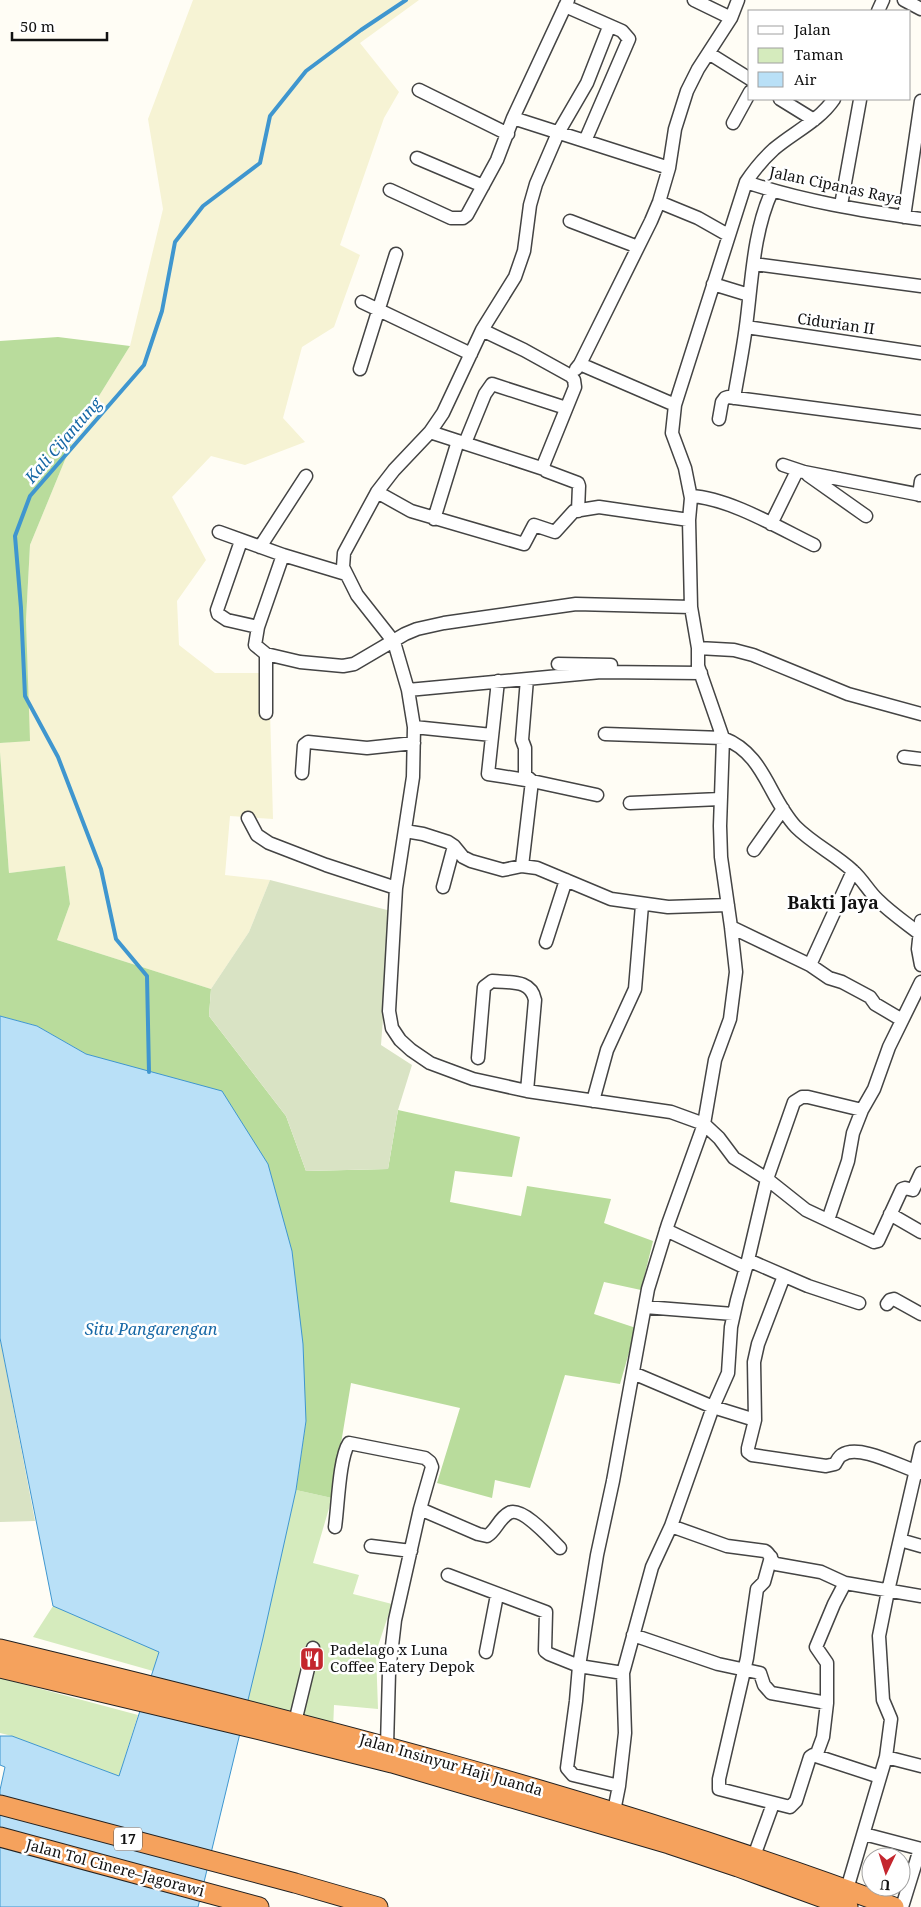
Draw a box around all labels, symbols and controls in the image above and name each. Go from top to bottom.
scale bar [12,10,108,42]
legend [748,10,911,100]
text: 50 m [20,16,55,36]
text: Jalan [793,19,831,39]
text: Taman [794,44,844,64]
text: Air [794,69,816,89]
street label: Jalan Cipanas Raya [767,161,905,209]
street label: Cidurian II [796,308,876,338]
water label: Kali Cijantung [19,392,107,488]
district label: Bakti Jaya [787,890,879,914]
water label: Situ Pangarengan [85,1318,218,1340]
place label: Padelago x Luna Coffee Eatery Depok [330,1639,475,1676]
restaurant icon: Padelago x Luna Coffee Eatery Depok [299,1646,325,1672]
street label: Jalan Insinyur Haji Juanda [356,1728,545,1800]
road number: 17 [114,1828,142,1850]
street label: Jalan Tol Cinere–Jagorawi [23,1833,207,1901]
north arrow [861,1847,911,1897]
text: U [879,1876,891,1895]

